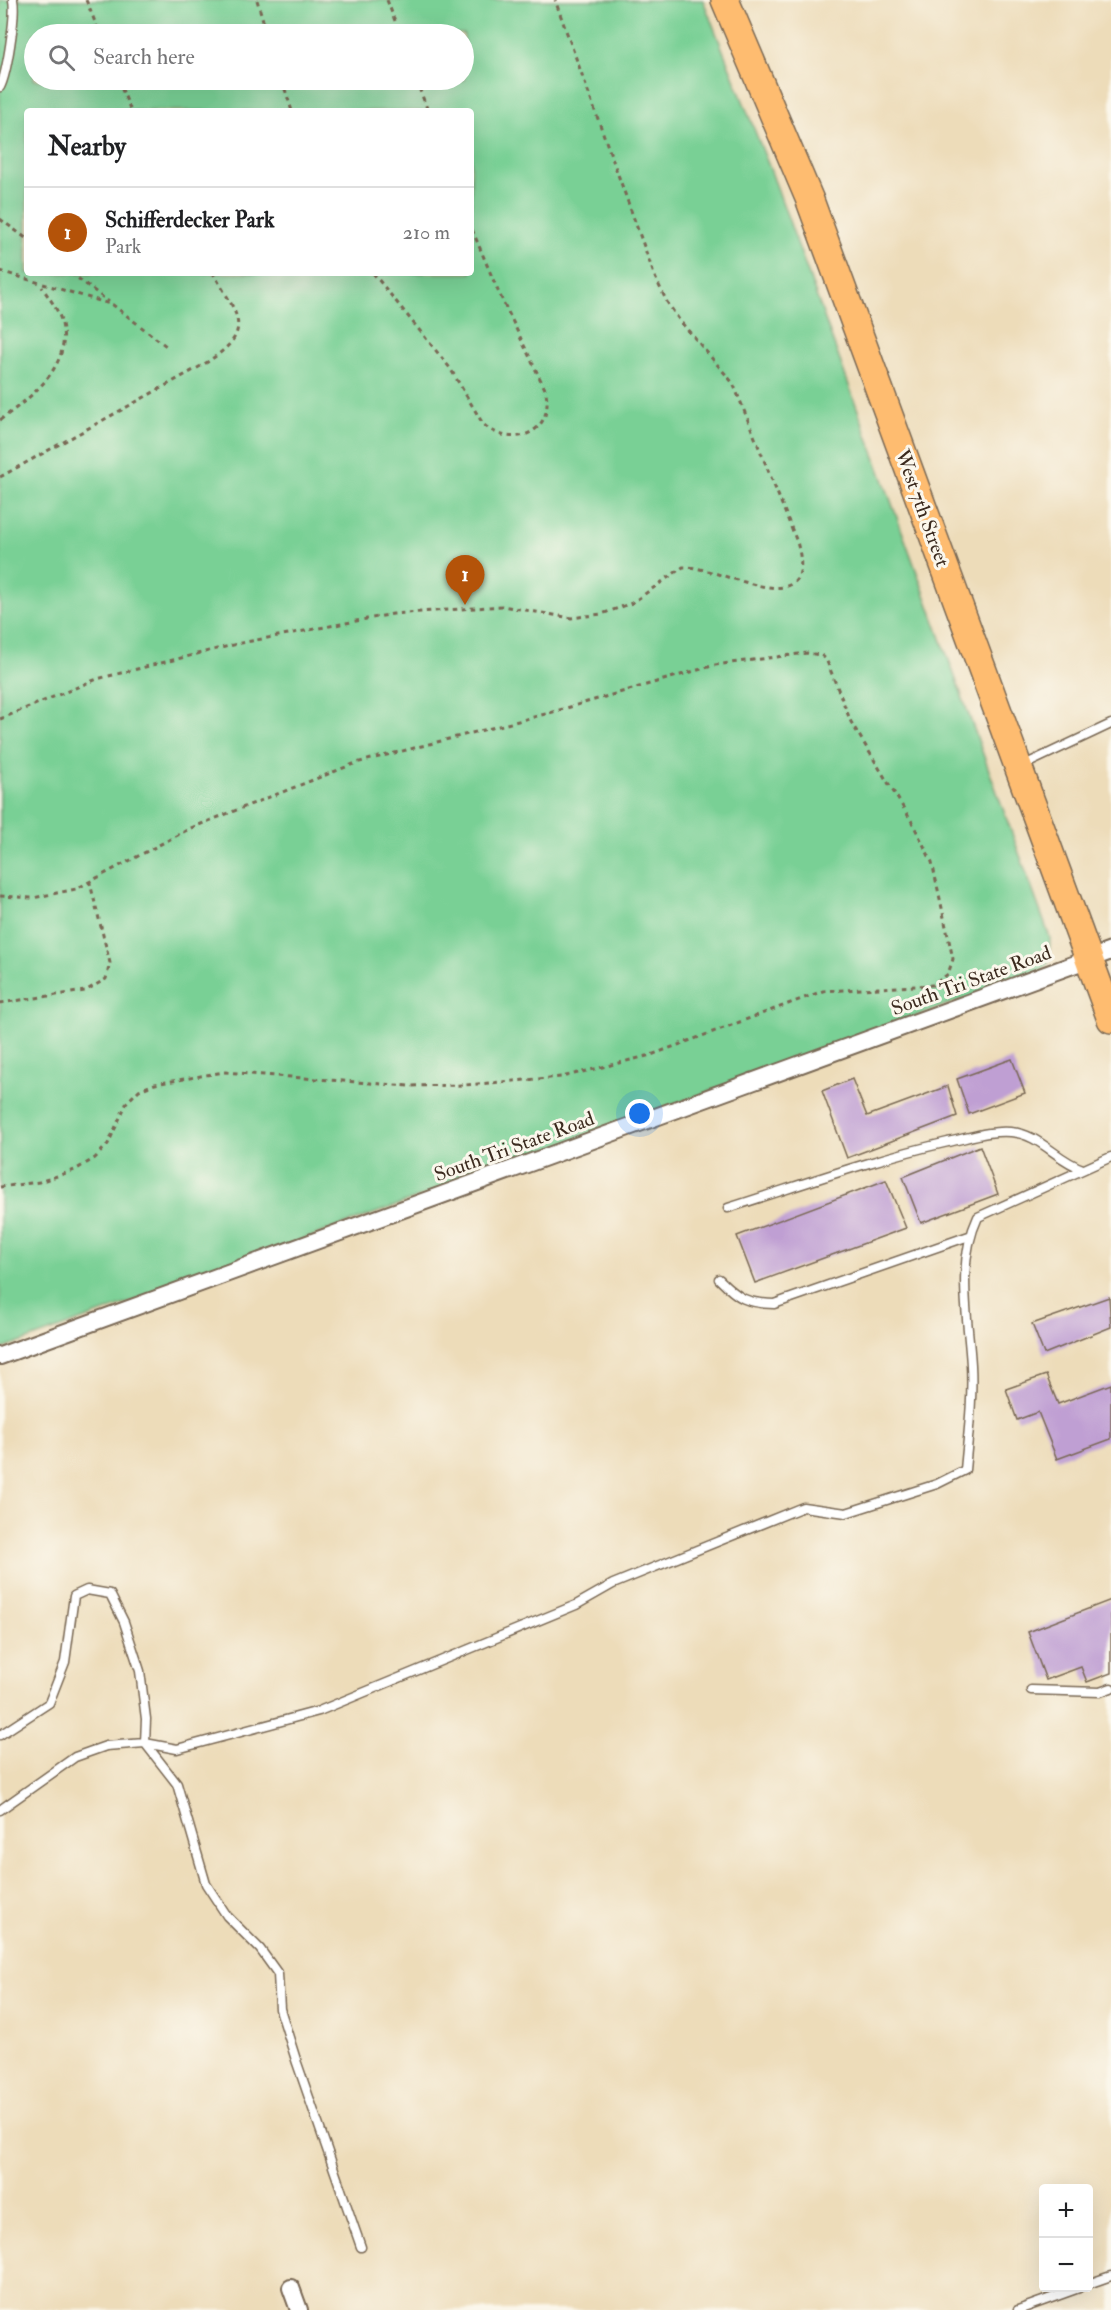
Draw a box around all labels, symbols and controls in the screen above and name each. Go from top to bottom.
search box [24,24,474,90]
icon: search [45,41,78,74]
text: Search here [93,43,195,71]
text: Nearby [48,131,126,163]
text: Schifferdecker Park [105,206,274,234]
text: 1 [64,220,71,245]
text: 210 m [403,220,450,245]
text: Park [105,234,141,259]
street label: West 7th Street [889,445,955,571]
pin: 1 [446,556,484,605]
street label: South Tri State Road [888,940,1055,1021]
your location [625,1099,654,1128]
street label: South Tri State Road [431,1106,598,1187]
map controls [1039,2184,1093,2292]
button: + [1039,2184,1093,2238]
button: − [1039,2238,1093,2292]

